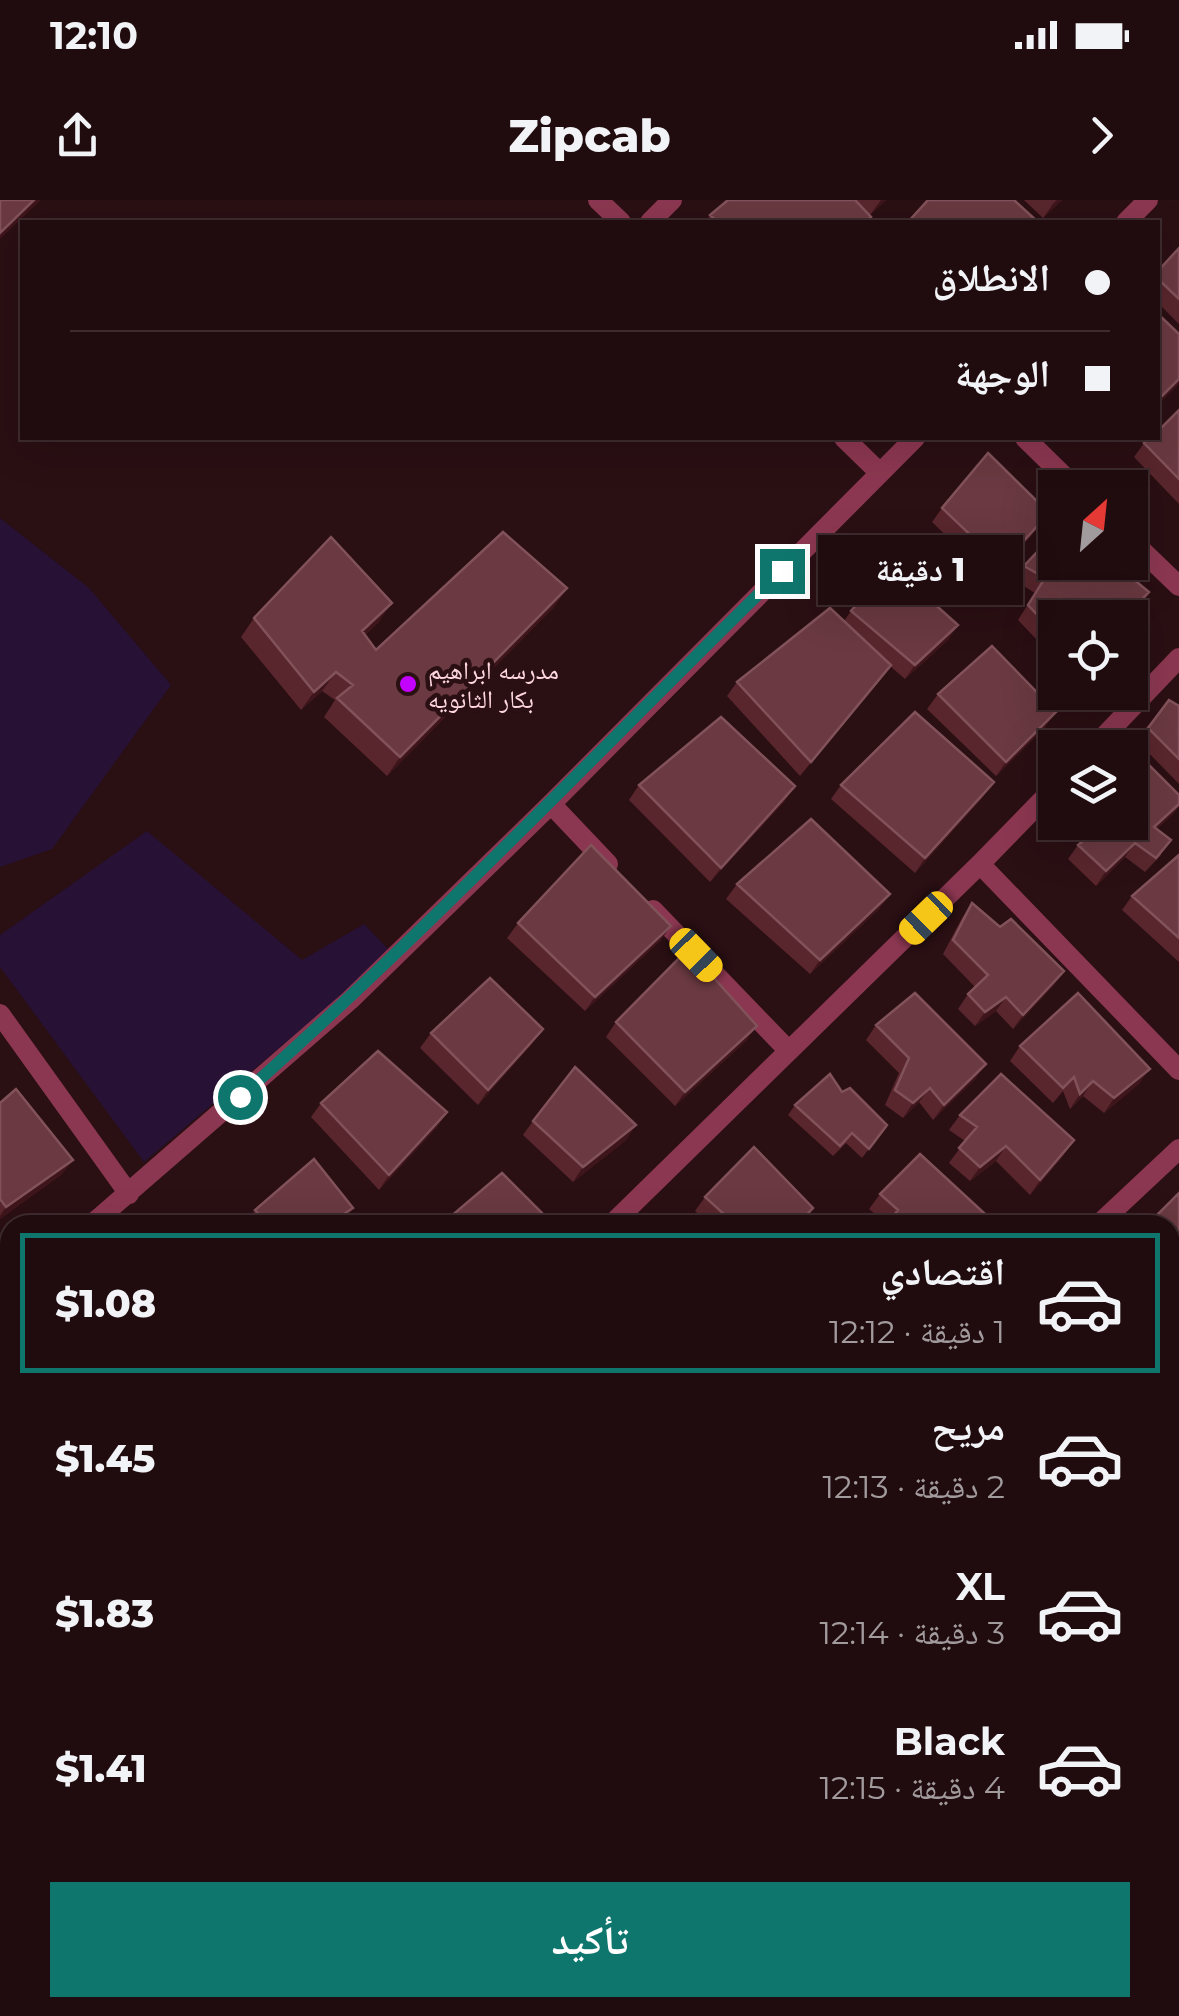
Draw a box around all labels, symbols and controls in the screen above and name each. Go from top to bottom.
text: 12:10 [50,12,138,59]
icon: share [50,108,105,163]
text: Zipcab [508,108,671,163]
icon: forward [1074,108,1129,163]
text: الانطلاق [932,254,1050,301]
text: الوجهة [955,350,1050,397]
north arrow [1038,470,1148,580]
map controls [1038,470,1148,840]
callout: 1 دقيقة [817,536,1022,606]
route end [760,549,805,594]
text: 1 دقيقة [876,550,965,589]
button: locate [1038,600,1148,710]
place label: مدرسه ابراهيم بكار الثانويه [428,655,559,714]
marker: مدرسه ابراهيم بكار الثانويه [397,673,419,695]
button: layers [1038,730,1148,840]
car [894,886,958,950]
car [664,923,728,987]
route start [218,1075,263,1120]
text: اقتصادي [881,1248,1005,1295]
icon: car [1035,1258,1125,1348]
text: $1.08 [55,1280,156,1327]
text: 1 دقيقة · 12:12 [829,1312,1005,1351]
text: مريح [931,1403,1005,1450]
icon: car [1035,1413,1125,1503]
text: $1.45 [55,1435,155,1482]
text: 2 دقيقة · 12:13 [822,1467,1005,1506]
text: XL [956,1563,1005,1610]
icon: car [1035,1568,1125,1658]
text: $1.83 [55,1590,154,1637]
text: 3 دقيقة · 12:14 [819,1613,1005,1652]
text: Black [894,1718,1005,1765]
icon: car [1035,1723,1125,1813]
text: $1.41 [55,1745,147,1792]
text: 4 دقيقة · 12:15 [819,1768,1005,1807]
button: تأكيد [50,1882,1130,1997]

